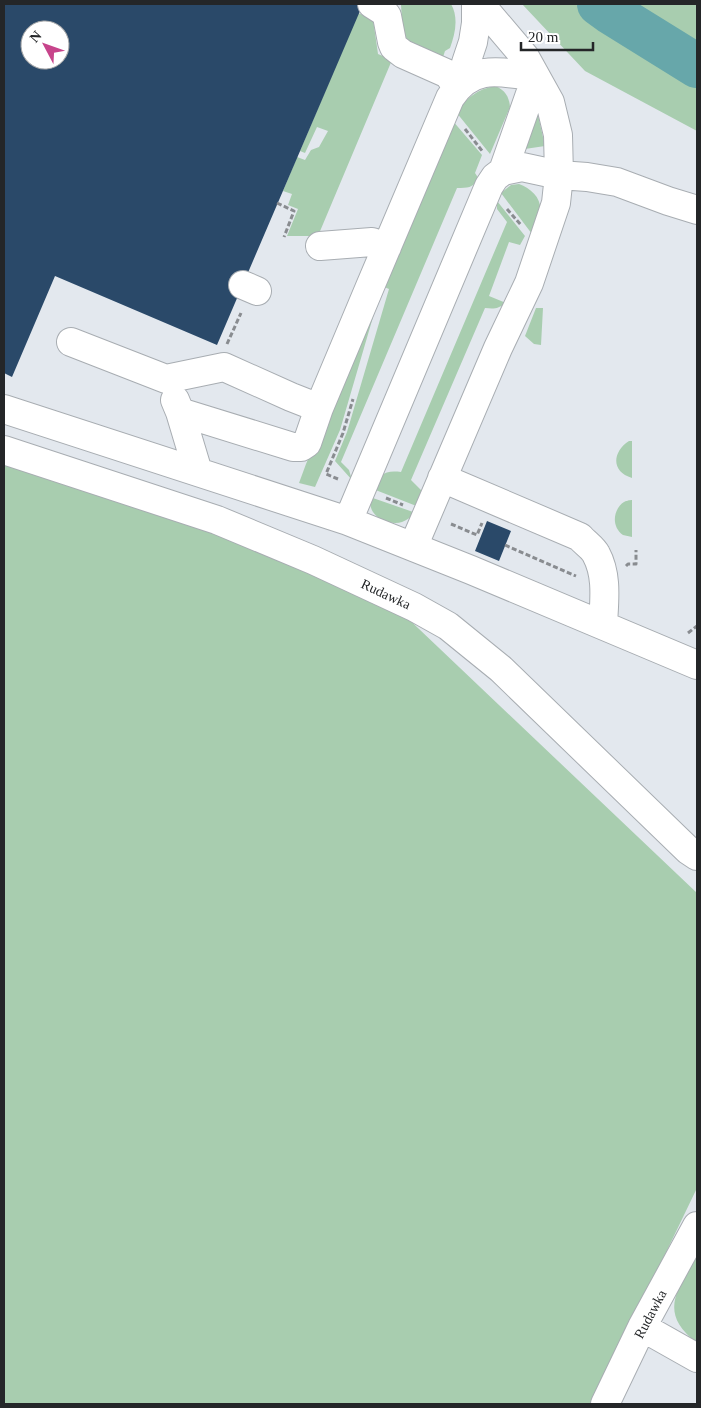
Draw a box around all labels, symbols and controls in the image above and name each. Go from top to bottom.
north arrow [20,20,70,70]
scale bar [521,20,594,52]
text: N [27,28,45,46]
text: 20 m [528,29,559,45]
street label: Rudawka [359,576,414,613]
street label: Rudawka [631,1287,670,1341]

